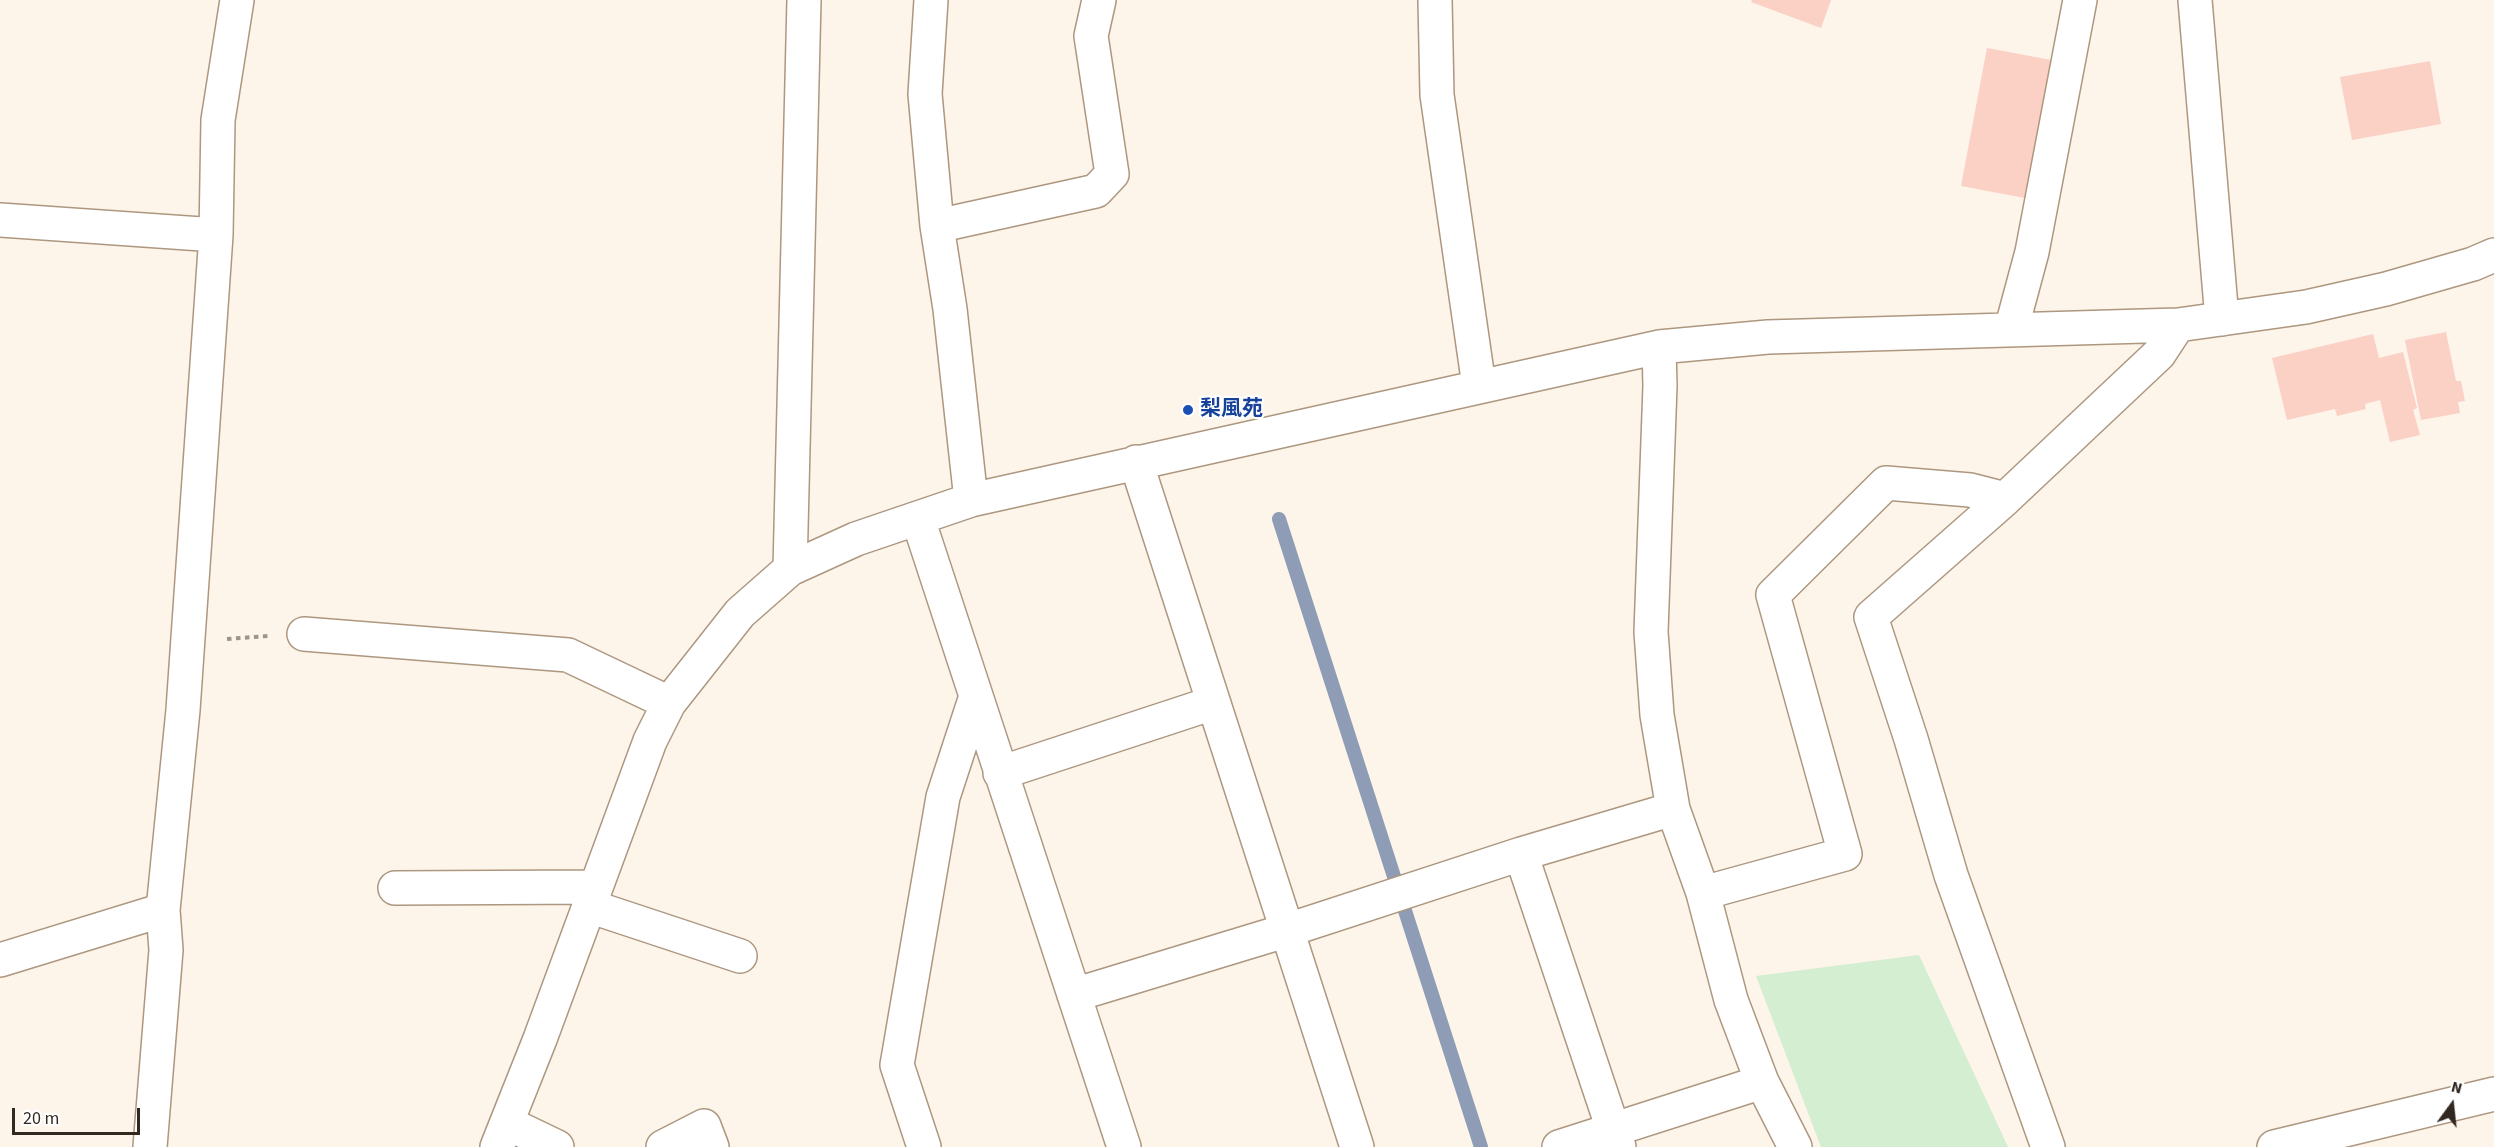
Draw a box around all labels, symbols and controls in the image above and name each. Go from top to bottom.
place label: 梨風苑 [1200,397,1263,423]
marker: 梨風苑 [1181,403,1195,417]
north arrow [2422,1075,2482,1135]
text: N [2449,1076,2465,1100]
scale bar [15,1096,142,1134]
text: 20 m [23,1106,59,1131]

